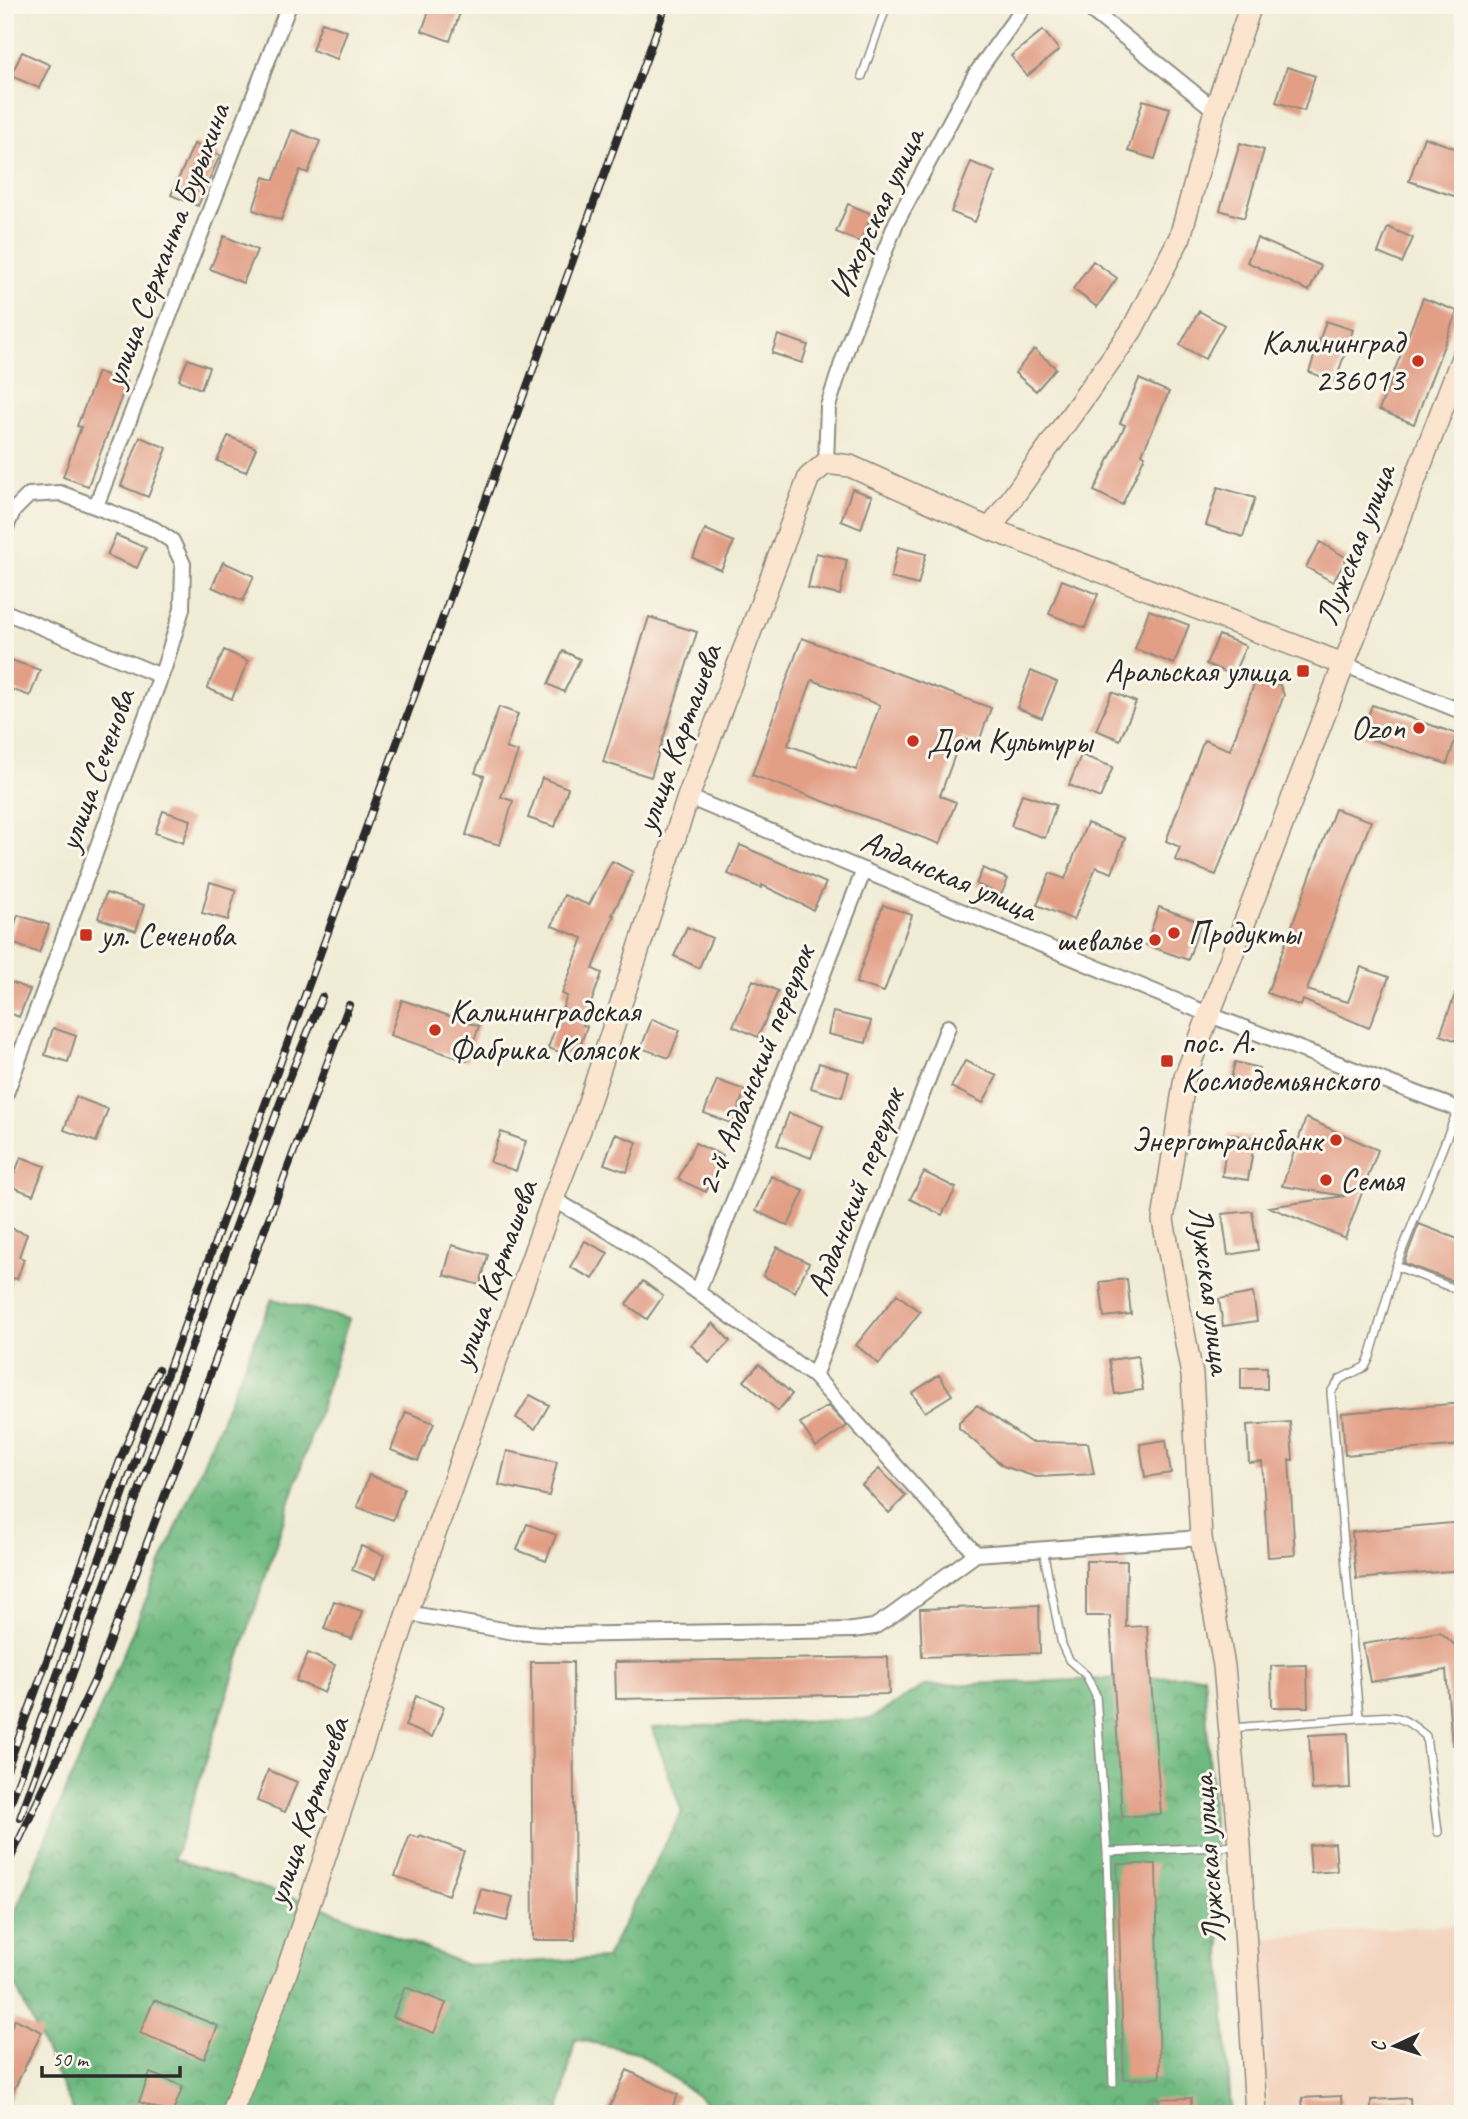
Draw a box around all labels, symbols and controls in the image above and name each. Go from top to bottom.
street label: улица Сержанта Бурыхина [92,96,240,394]
street label: Ижорская улица [819,120,934,304]
place label: Калининград 236013 [1262,321,1407,401]
marker: Калининград 236013 [1410,353,1426,369]
street label: Лужская улица [1305,457,1406,631]
street label: улица Карташева [624,636,732,839]
place label: Аральская улица [1105,650,1291,692]
marker: Аральская улица [1295,663,1311,679]
street label: улица Сеченова [47,681,145,858]
place label: Ozon [1351,707,1405,749]
place label: Дом Культуры [927,720,1095,762]
marker: Ozon [1411,720,1427,736]
marker: Дом Культуры [905,733,921,749]
street label: Алданская улица [855,819,1045,932]
place label: Продукты [1188,912,1303,954]
place label: ул. Сеченова [98,914,237,956]
place label: шевалье [1056,919,1143,961]
marker: Продукты [1166,925,1182,941]
marker: ул. Сеченова [78,927,94,943]
marker: шевалье [1147,932,1163,948]
street label: 2-й Алданский переулок [686,936,825,1201]
place label: Калининградская Фабрика Колясок [449,990,642,1070]
place label: пос. А. Космодемьянского [1181,1021,1380,1101]
marker: Калининградская Фабрика Колясок [427,1022,443,1038]
marker: пос. А. Космодемьянского [1159,1053,1175,1069]
street label: Алданский переулок [796,1080,915,1302]
place label: Энерготрансбанк [1132,1119,1325,1161]
marker: Энерготрансбанк [1328,1132,1344,1148]
place label: Семья [1340,1159,1406,1201]
street label: улица Карташева [440,1172,548,1375]
marker: Семья [1318,1172,1334,1188]
street label: Лужская улица [1180,1204,1242,1379]
street label: улица Карташева [255,1709,360,1913]
street label: Лужская улица [1181,1771,1235,1944]
north arrow [1360,2010,1430,2080]
scale bar [42,2035,180,2079]
text: С [1367,2039,1391,2053]
text: 50 m [52,2046,90,2072]

